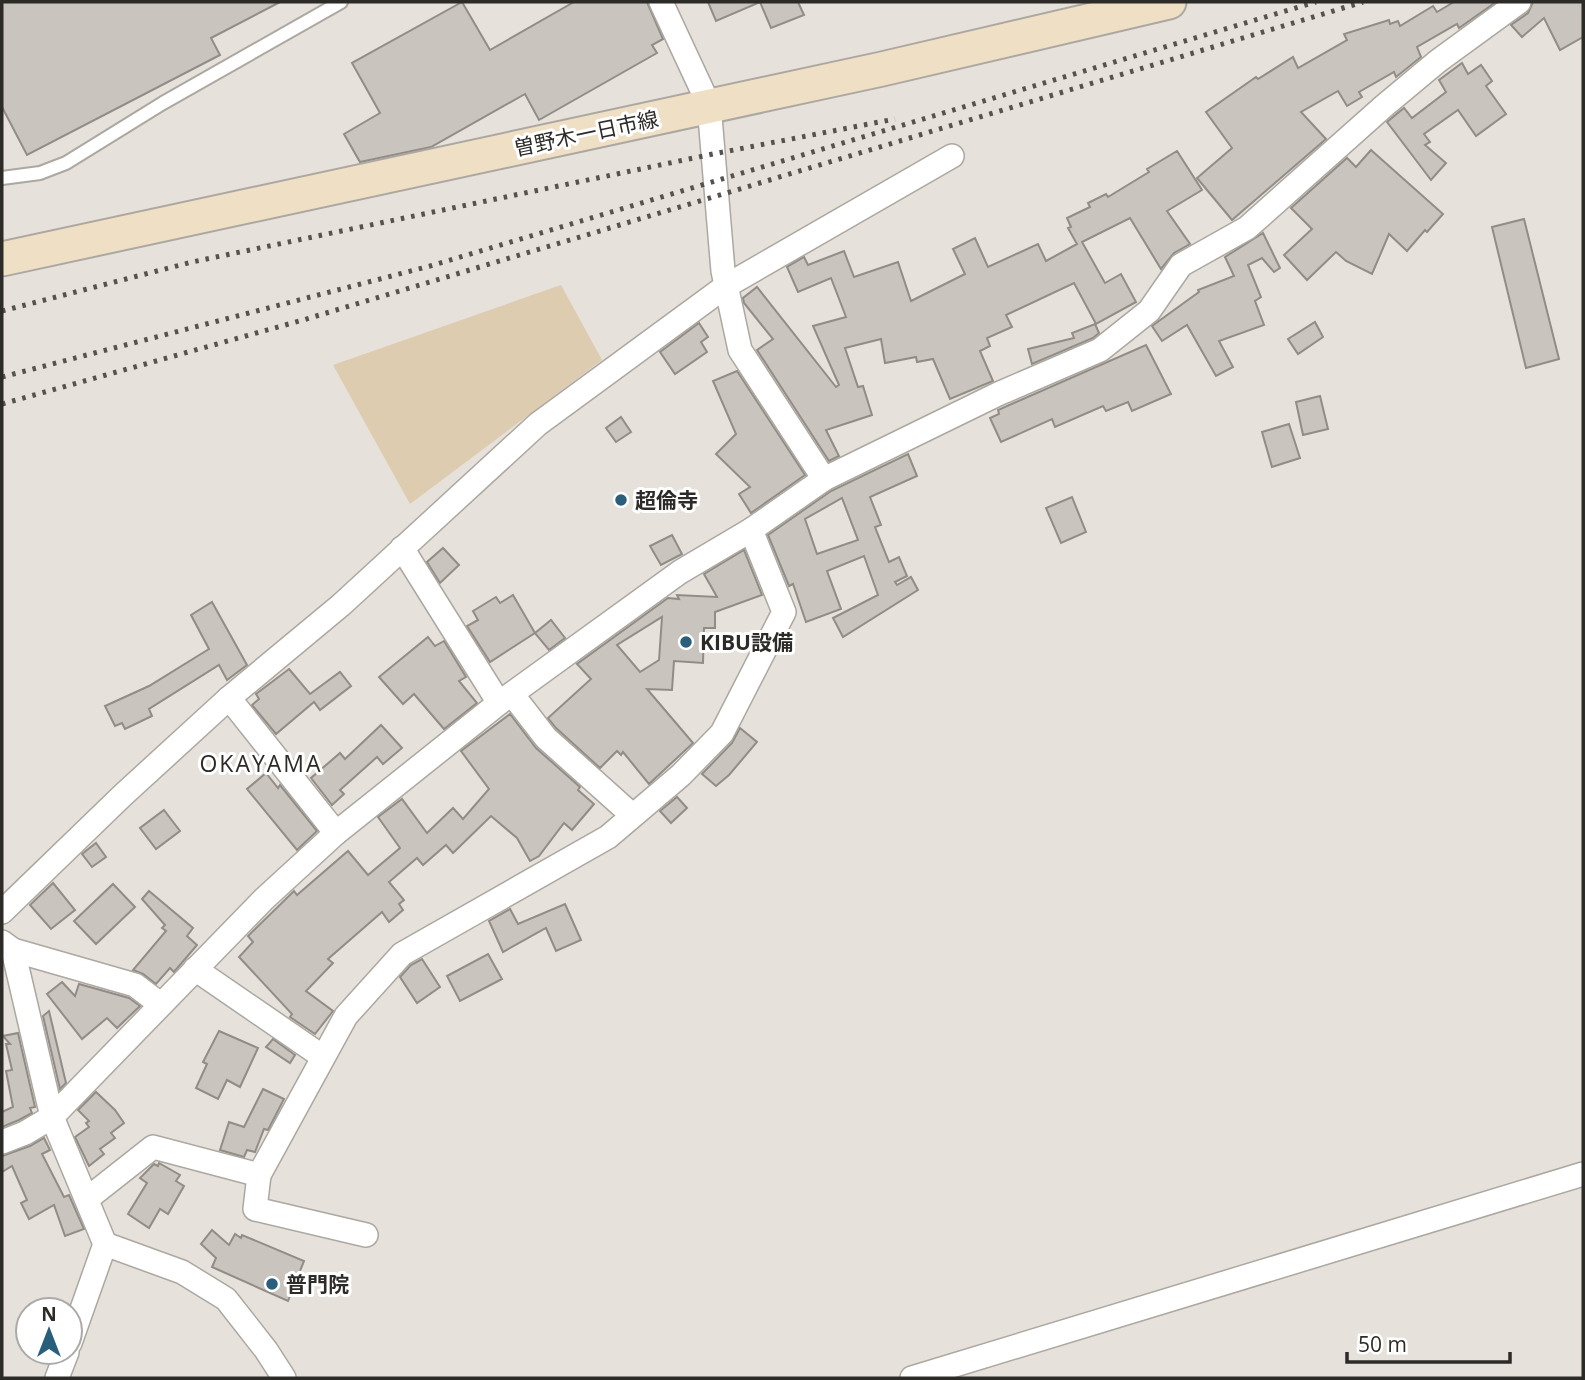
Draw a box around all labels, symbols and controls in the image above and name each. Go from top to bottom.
street label: 曽野木一日市線 [511,104,661,162]
place label: 超倫寺 [635,486,698,514]
marker: 超倫寺 [613,492,629,508]
place label: KIBU設備 [700,628,793,656]
marker: KIBU設備 [678,634,694,650]
district label: OKAYAMA [199,747,323,779]
place label: 普門院 [286,1270,349,1298]
marker: 普門院 [264,1276,280,1292]
north arrow [14,1296,84,1366]
text: N [41,1301,57,1327]
scale bar [1347,1320,1510,1364]
text: 50 m [1358,1330,1407,1358]

